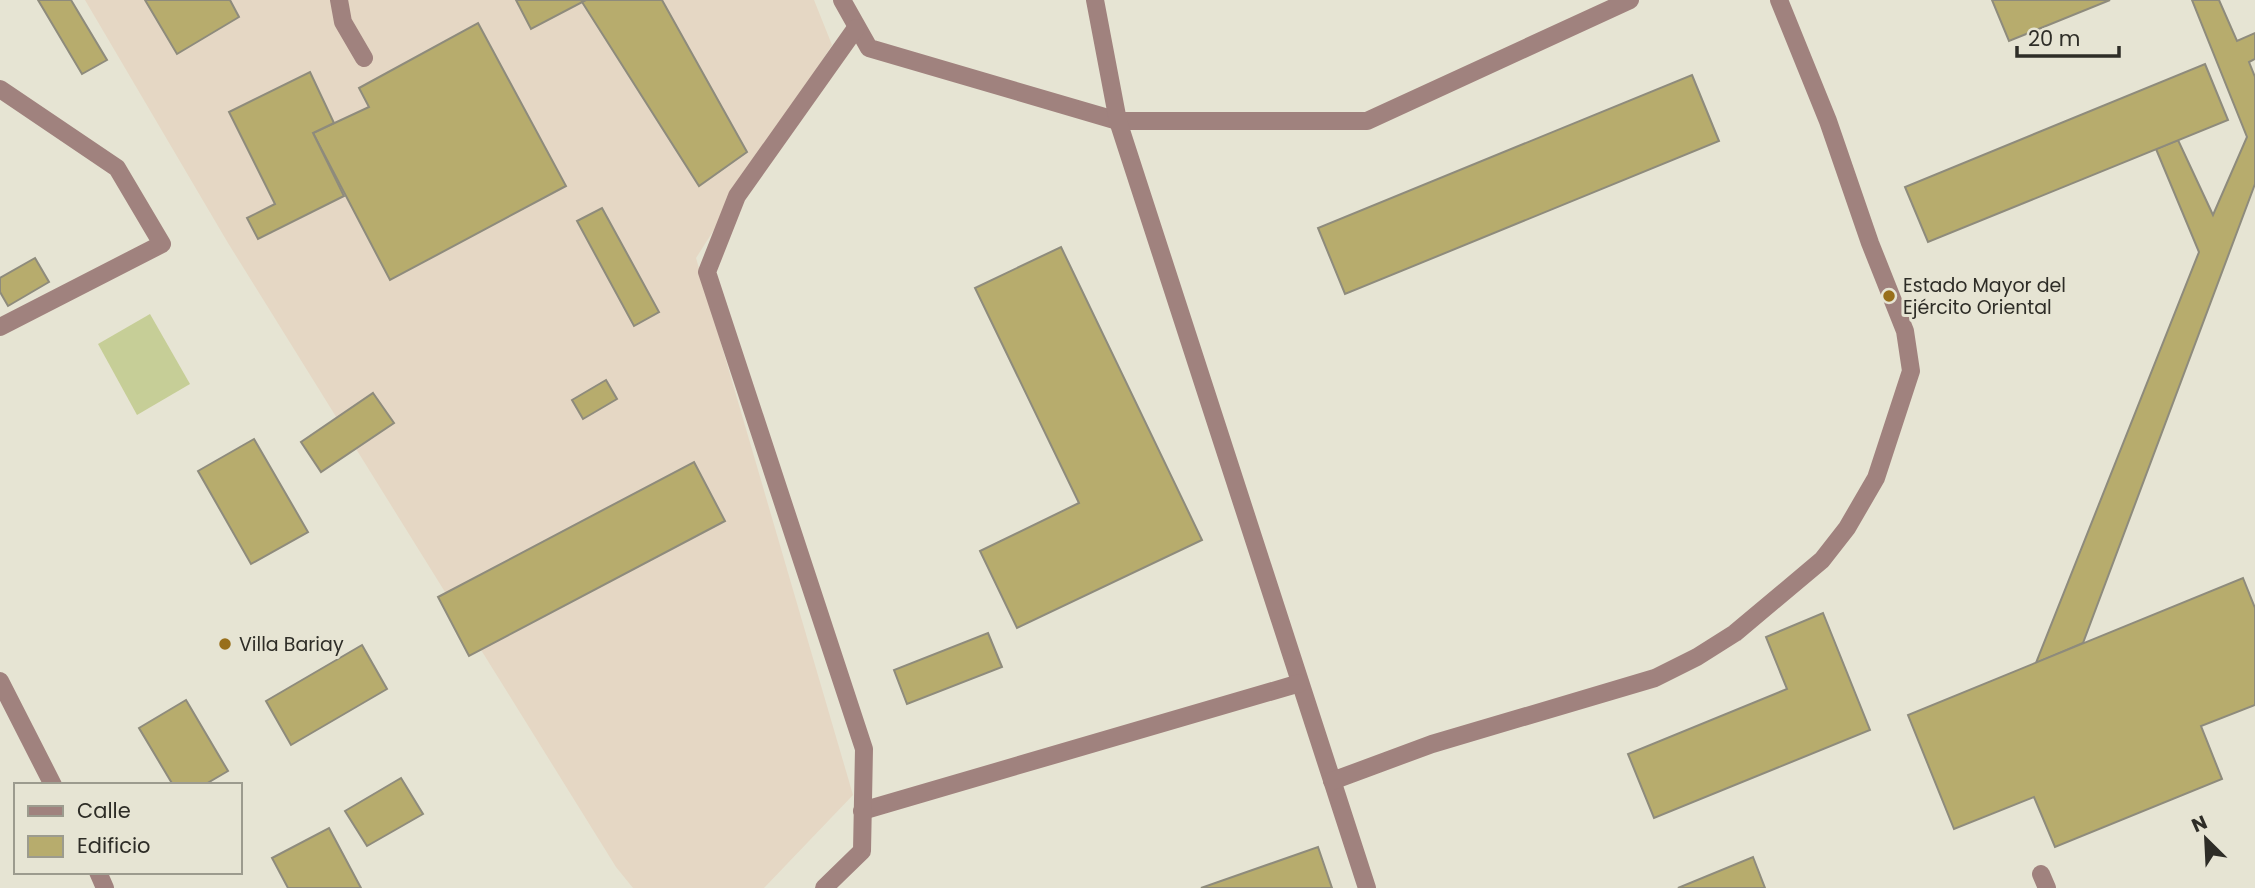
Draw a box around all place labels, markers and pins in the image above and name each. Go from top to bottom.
place label: Estado Mayor del Ejército Oriental [1903,272,2066,321]
marker: Estado Mayor del Ejército Oriental [1881,288,1897,304]
place label: Villa Bariay [239,631,344,658]
marker: Villa Bariay [217,636,233,652]

